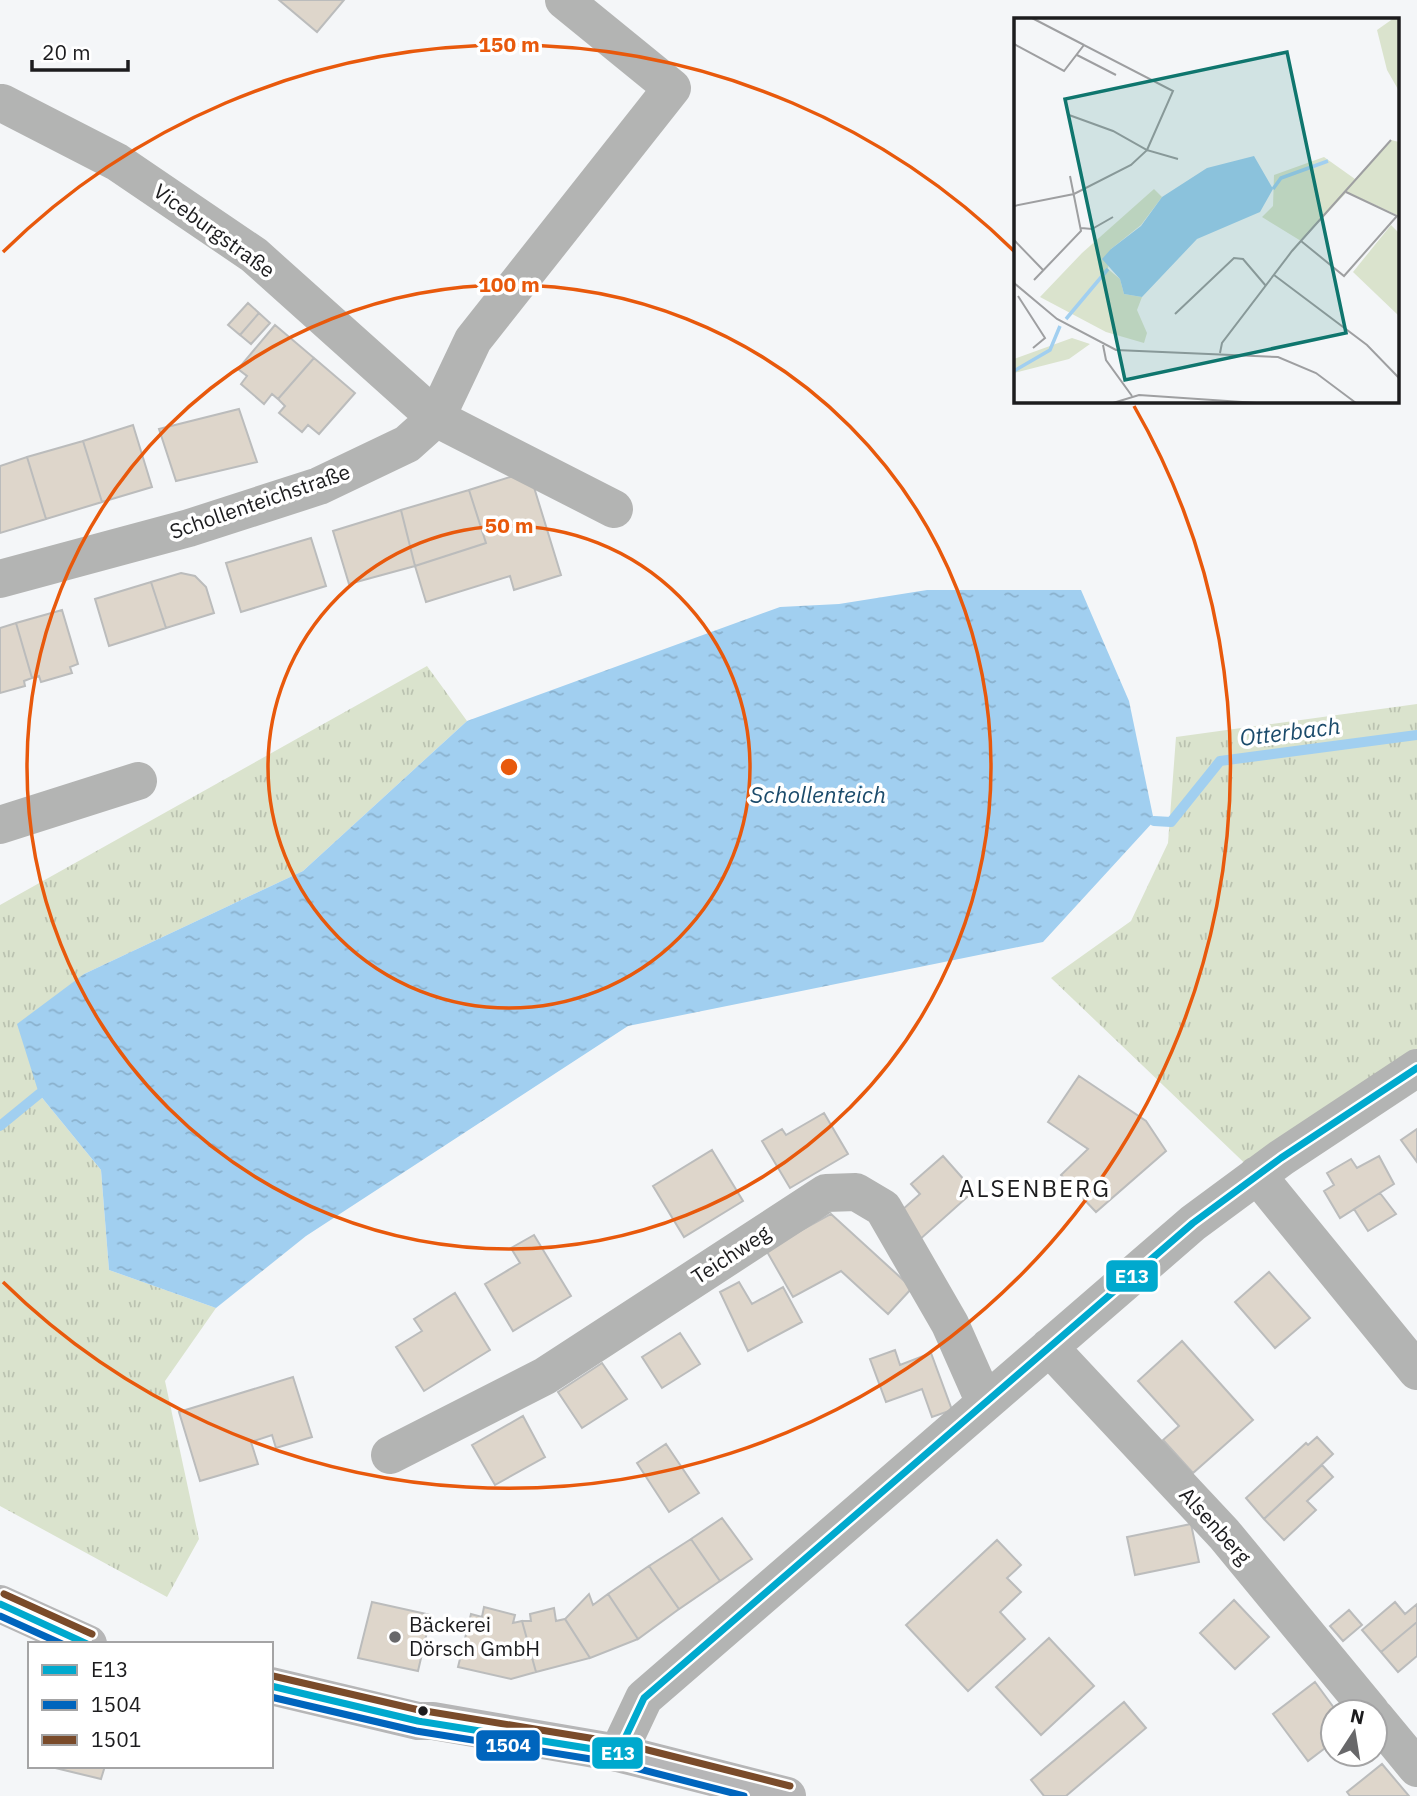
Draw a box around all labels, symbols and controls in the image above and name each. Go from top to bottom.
inset map [1014,18,1400,402]
scale bar [32,28,128,72]
text: 150 m [478,30,540,58]
text: 20 m [42,38,91,66]
street label: Viceburgstraße [148,177,281,284]
text: 100 m [478,270,540,298]
street label: Schollenteichstraße [166,457,354,545]
text: 50 m [485,511,533,539]
water label: Otterbach [1238,710,1342,752]
centre of rings [497,755,521,779]
water label: Schollenteich [750,779,886,809]
district label: ALSENBERG [959,1172,1111,1204]
street label: Teichweg [686,1218,775,1290]
line badge: E13 [1105,1259,1159,1293]
text: E13 [1115,1264,1149,1288]
street label: Alsenberg [1174,1481,1258,1570]
place label: Bäckerei Dörsch GmbH [409,1610,540,1662]
marker: Bäckerei Dörsch GmbH [387,1629,403,1645]
legend [28,1642,273,1768]
text: E13 [91,1655,128,1683]
text: 1504 [91,1690,141,1718]
north arrow [1319,1698,1389,1768]
text: N [1348,1703,1367,1730]
unlabelled marker [416,1704,430,1718]
text: 1501 [91,1725,141,1753]
line badge: 1504 [475,1729,541,1762]
text: 1504 [485,1733,531,1757]
line badge: E13 [591,1736,644,1770]
text: E13 [601,1741,635,1765]

